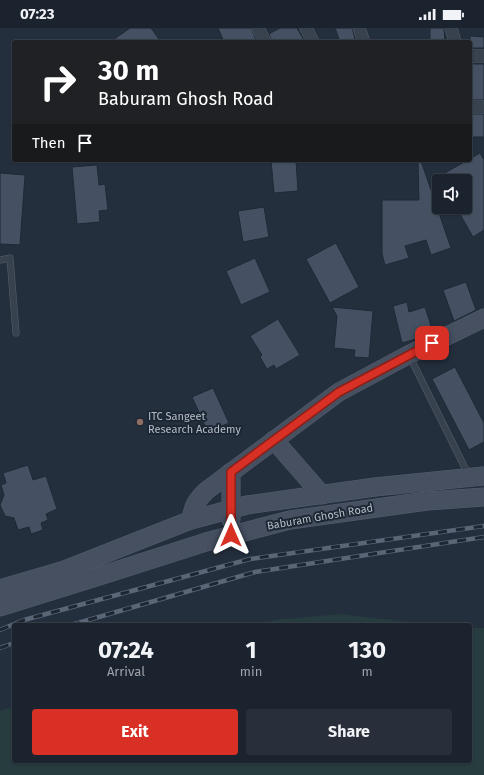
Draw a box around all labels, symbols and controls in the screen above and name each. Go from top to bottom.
text: 07:23 [20,5,55,23]
text: 30 m [98,54,159,87]
icon: right [32,56,84,108]
text: Baburam Ghosh Road [98,88,274,110]
icon: arrive [74,132,96,154]
text: Then [32,134,66,152]
map controls [432,174,472,214]
button: sound [432,174,472,214]
pin [415,326,449,360]
icon: arrive [421,332,443,354]
place label: ITC Sangeet Research Academy [148,410,241,436]
marker: ITC Sangeet Research Academy [135,417,145,427]
street label: Baburam Ghosh Road [266,501,374,533]
position arrow [210,514,252,556]
text: 07:24 [98,636,154,664]
text: 1 [246,636,257,664]
text: 130 [348,636,386,664]
text: Arrival [107,664,145,679]
text: min [240,664,262,679]
text: m [362,664,373,679]
button: Exit [32,709,238,755]
button: Share [246,709,452,755]

